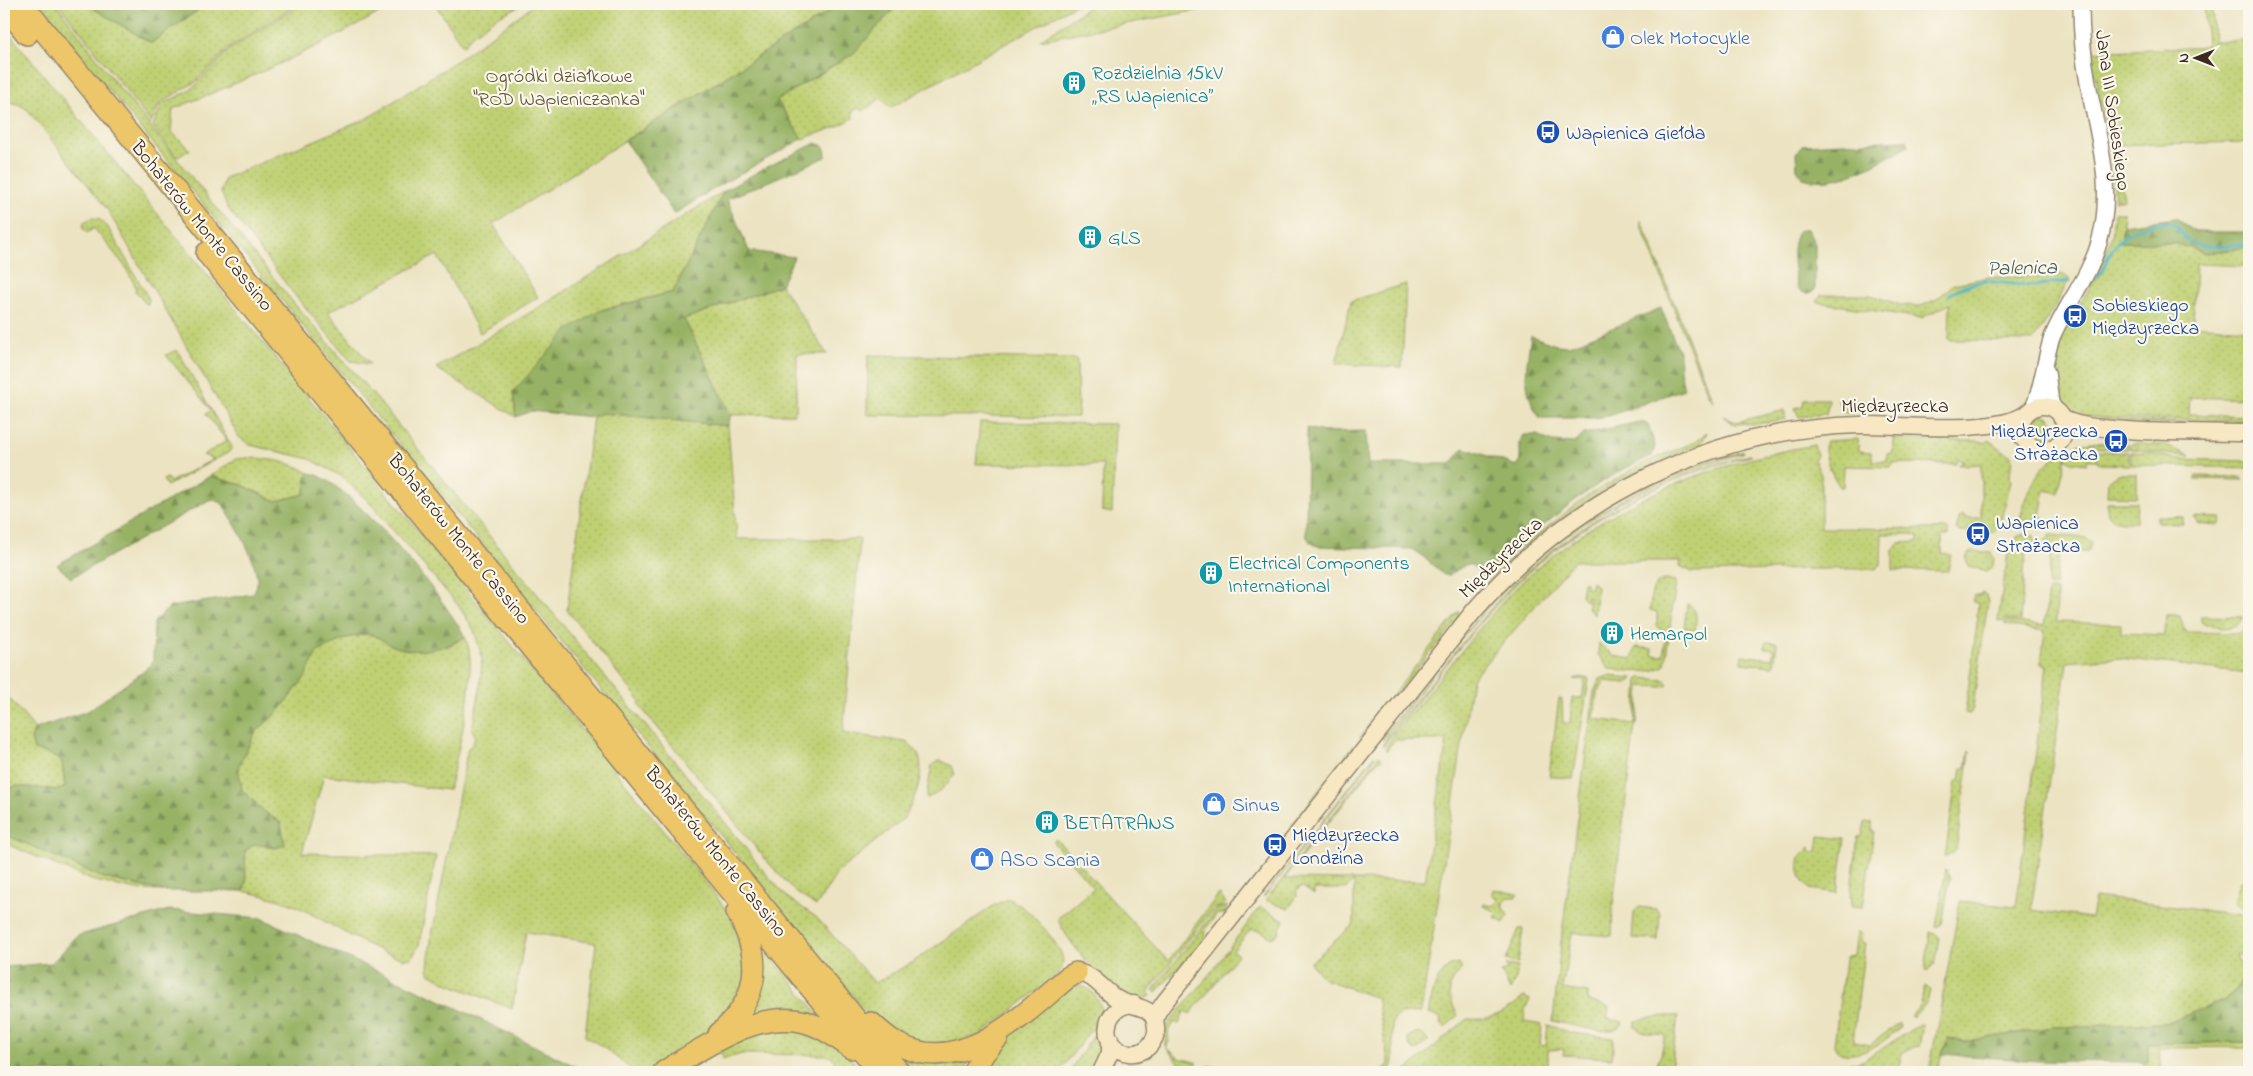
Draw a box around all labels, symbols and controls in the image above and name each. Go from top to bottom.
shop icon: Olek Motocykle [1600,24,1626,50]
place label: Olek Motocykle [1630,25,1750,54]
street label: Jana III Sobieskiego [2085,28,2137,193]
north arrow [2170,32,2220,82]
text: N [2174,53,2195,63]
place label: Rozdzielnia 15kV „RS Wapienica” [1092,60,1223,112]
park label: Ogródki działkowe "ROD Wapieniczanka" [473,63,645,115]
building icon: Rozdzielnia 15kV „RS Wapienica” [1061,70,1087,96]
bus stop icon: Wapienica Giełda [1535,119,1561,145]
place label: Wapienica Giełda [1566,120,1706,149]
street label: Bohaterów Monte Cassino [122,134,279,318]
building icon: GLS [1077,224,1103,250]
place label: GLS [1108,225,1141,254]
water label: Palenica [1987,253,2058,285]
place label: Sobieskiego Międzyrzecka [2092,292,2199,344]
bus stop icon: Sobieskiego Międzyrzecka [2062,303,2088,329]
street label: Międzyrzecka [1841,393,1949,422]
place label: Międzyrzecka Strażacka [1991,418,2098,470]
bus stop icon: Międzyrzecka Strażacka [2103,428,2129,454]
street label: Bohaterów Monte Cassino [379,447,536,631]
place label: Wapienica Strażacka [1996,510,2080,562]
street label: Międzyrzecka [1453,511,1550,607]
bus stop icon: Wapienica Strażacka [1965,521,1991,547]
place label: Electrical Components International [1228,550,1410,602]
building icon: Electrical Components International [1198,560,1224,586]
building icon: Hemarpol [1599,620,1625,646]
place label: Hemarpol [1630,621,1707,650]
street label: Bohaterów Monte Cassino [636,760,793,944]
shop icon: Sinus [1201,791,1227,817]
place label: Sinus [1232,792,1280,821]
building icon: BETATRANS [1034,809,1060,835]
place label: BETATRANS [1063,810,1175,839]
place label: Międzyrzecka Londzina [1292,822,1399,874]
bus stop icon: Międzyrzecka Londzina [1262,832,1288,858]
shop icon: ASO Scania [969,846,995,872]
place label: ASO Scania [1000,847,1100,876]

